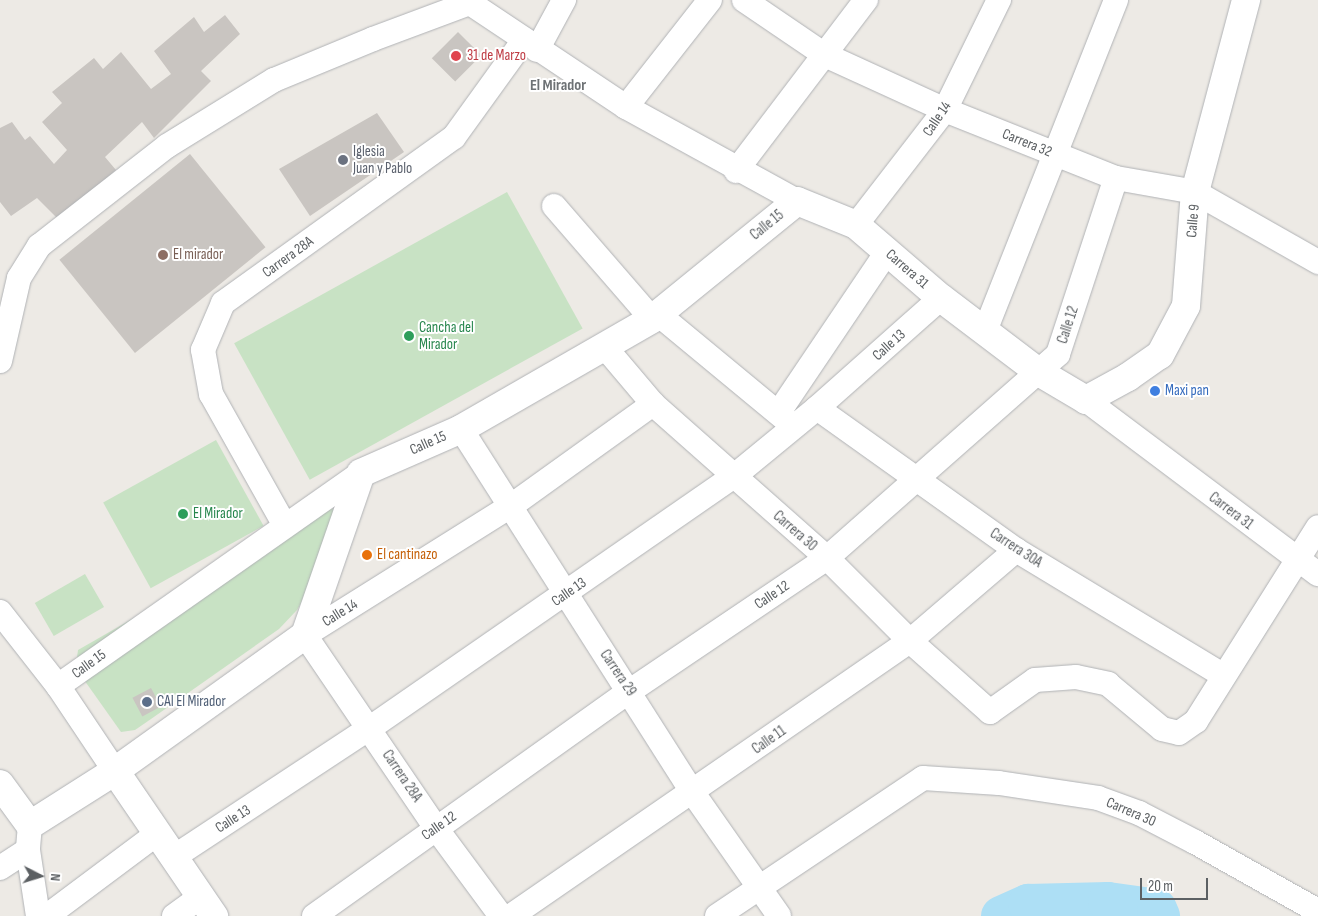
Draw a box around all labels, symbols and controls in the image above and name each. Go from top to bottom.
place label: 31 de Marzo [467,47,526,65]
marker: 31 de Marzo [449,49,463,63]
district label: El Mirador [530,76,586,96]
street label: Calle 14 [919,98,955,140]
street label: Carrera 32 [1000,125,1054,161]
place label: Iglesia Juan y Pablo [353,142,412,177]
marker: Iglesia Juan y Pablo [337,154,349,166]
street label: Calle 9 [1183,204,1203,238]
street label: Calle 15 [747,206,787,244]
street label: Carrera 28A [259,232,317,282]
street label: Carrera 31 [882,245,932,293]
place label: El mirador [173,246,223,264]
marker: El mirador [157,249,169,261]
street label: Calle 12 [1054,304,1082,346]
place label: Cancha del Mirador [419,318,474,353]
street label: Calle 13 [869,325,909,365]
marker: Cancha del Mirador [403,330,415,342]
place label: Maxi pan [1165,382,1209,400]
marker: Maxi pan [1149,385,1161,397]
street label: Calle 15 [407,427,449,459]
street label: Carrera 31 [1205,488,1257,534]
place label: El Mirador [193,505,243,523]
street label: Carrera 30 [769,507,821,555]
marker: El Mirador [177,508,189,520]
street label: Carrera 30A [986,524,1046,572]
place label: El cantinazo [377,546,437,564]
marker: El cantinazo [361,549,373,561]
street label: Calle 13 [548,574,590,610]
street label: Calle 12 [751,577,793,613]
street label: Calle 14 [319,595,361,631]
street label: Calle 15 [68,646,110,682]
street label: Carrera 29 [596,646,640,700]
place label: CAI El Mirador [157,693,226,711]
marker: CAI El Mirador [141,696,153,708]
street label: Calle 11 [749,722,789,758]
street label: Carrera 28A [378,747,426,805]
street label: Carrera 30 [1103,793,1159,831]
street label: Calle 13 [212,801,254,837]
street label: Calle 12 [418,808,460,844]
north arrow [15,851,65,901]
scale bar [1143,868,1210,900]
text: N [47,873,64,882]
text: 20 m [1148,877,1173,896]

